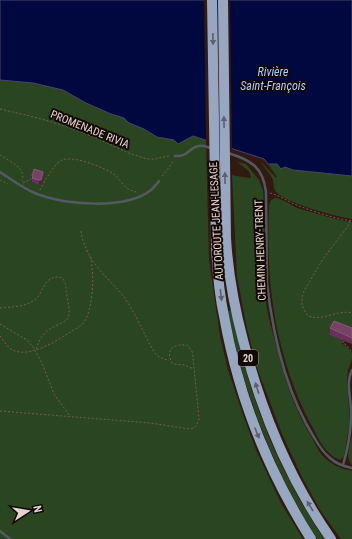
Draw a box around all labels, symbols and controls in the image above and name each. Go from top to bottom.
one-way arrow [209,33,216,45]
water label: Rivière Saint-François [240,65,306,93]
street label: PROMENADE RIVIA [49,108,132,151]
one-way arrow [221,115,227,128]
street label: AUTOROUTE JEAN-LESAGE [207,161,226,280]
one-way arrow [222,171,228,184]
street label: CHEMIN HENRY-TRENT [252,199,269,301]
one-way arrow [217,288,224,301]
road number: 20 [238,350,258,366]
one-way arrow [253,382,259,394]
one-way arrow [255,428,261,440]
north arrow [8,491,48,531]
one-way arrow [306,501,314,511]
text: N [30,504,44,514]

